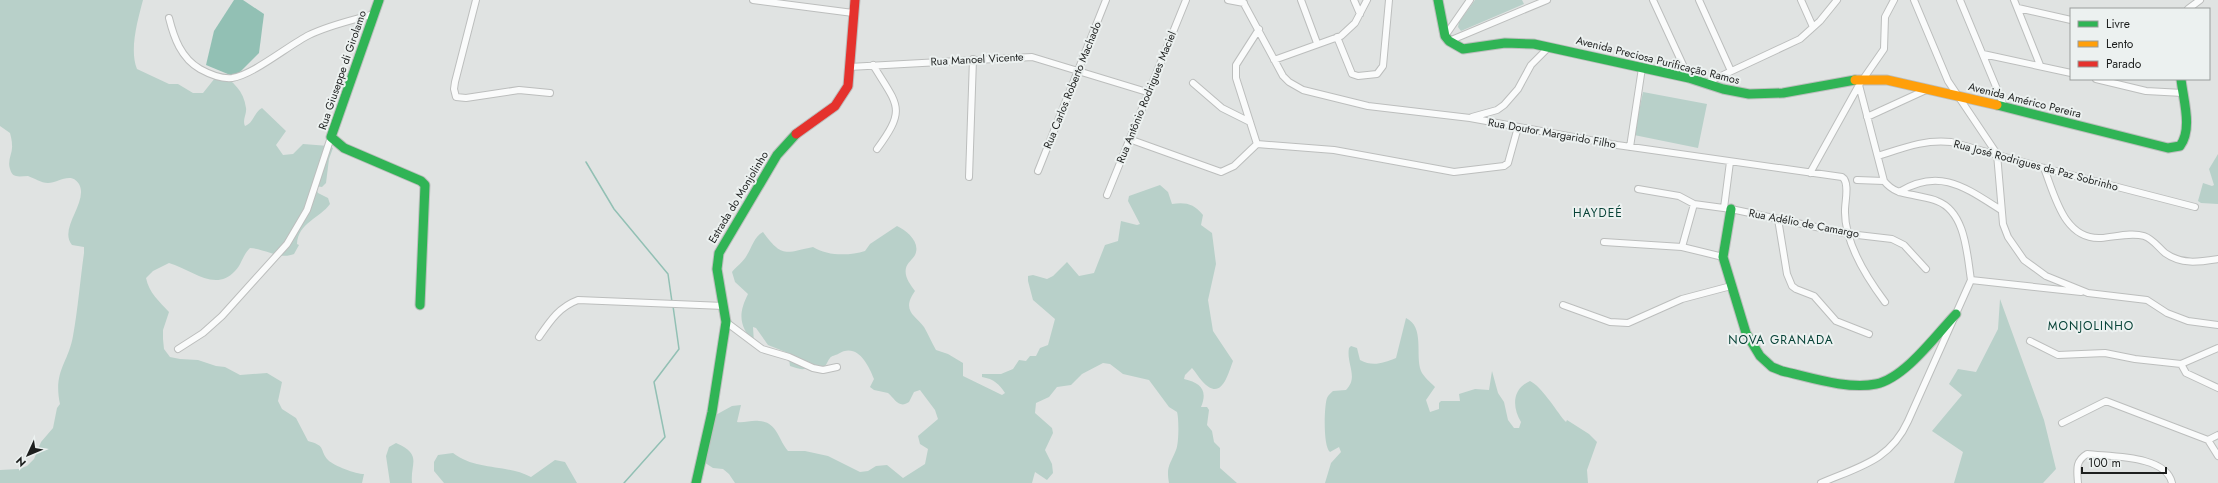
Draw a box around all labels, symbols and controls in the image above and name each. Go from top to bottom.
street label: Rua Giuseppe di Girolamo [314,8,370,132]
legend [2070,8,2210,80]
text: Livre [2106,15,2130,33]
street label: Rua Carlos Roberto Machado [1039,19,1105,151]
street label: Rua Antônio Rodrigues Maciel [1112,29,1180,165]
street label: Avenida Preciosa Purificação Ramos [1575,32,1742,88]
text: Lento [2106,35,2134,53]
street label: Rua Manoel Vicente [930,49,1024,69]
text: Parado [2106,55,2142,73]
street label: Avenida Américo Pereira [1967,78,2083,122]
street label: Rua Doutor Margarido Filho [1487,114,1617,152]
street label: Rua José Rodrigues da Paz Sobrinho [1952,135,2120,195]
street label: Estrada do Monjolinho [704,148,772,246]
district label: HAYDEÉ [1573,204,1623,222]
street label: Rua Adélio de Camargo [1747,204,1861,242]
district label: MONJOLINHO [2048,317,2134,335]
district label: NOVA GRANADA [1728,331,1834,349]
north arrow [8,435,48,475]
scale bar [2082,449,2166,475]
text: N [12,453,30,471]
text: 100 m [2088,454,2121,472]

